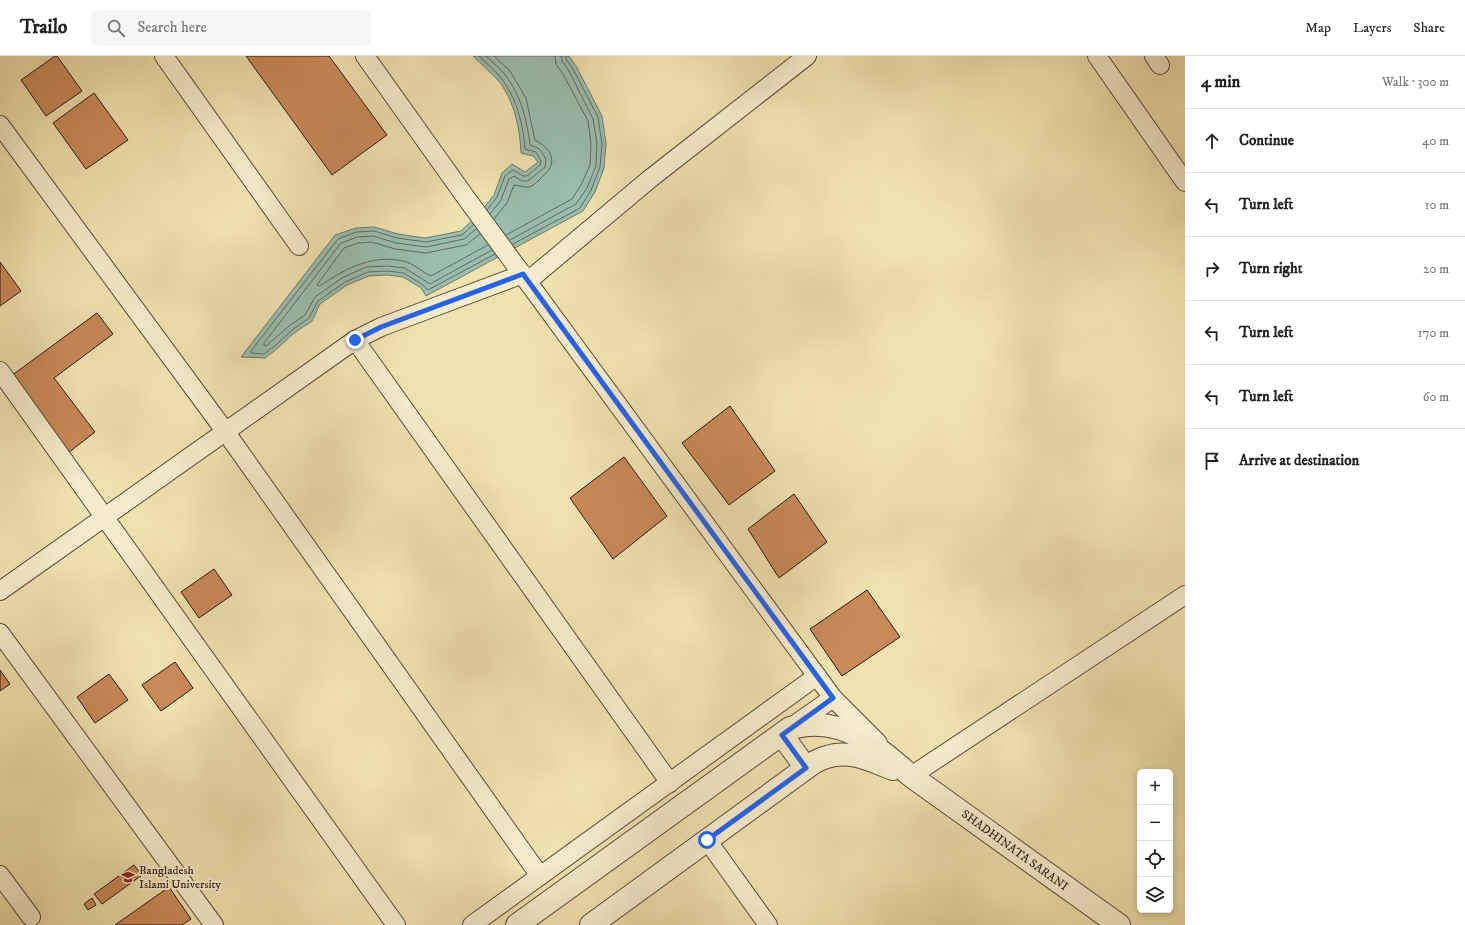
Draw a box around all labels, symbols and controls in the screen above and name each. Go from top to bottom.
search box [91,10,371,46]
text: Trailo [20,16,67,39]
icon: search [105,17,127,39]
text: Search here [137,18,207,37]
text: Map [1305,19,1331,37]
text: Layers [1353,19,1391,37]
text: Share [1413,19,1445,37]
text: 4 min [1201,71,1240,93]
text: Walk · 300 m [1382,74,1449,90]
icon: ahead [1201,130,1223,152]
text: Continue [1239,131,1294,150]
text: 40 m [1422,133,1449,149]
icon: left [1201,194,1223,216]
text: Turn left [1239,195,1293,214]
text: 10 m [1425,197,1449,213]
icon: right [1201,258,1223,280]
text: Turn right [1239,259,1302,278]
text: 20 m [1423,261,1449,277]
icon: left [1201,322,1223,344]
text: Turn left [1239,323,1293,342]
text: 170 m [1418,325,1449,341]
route end [346,331,364,349]
icon: left [1201,386,1223,408]
text: Turn left [1239,387,1293,406]
text: 60 m [1423,389,1449,405]
icon: arrive [1201,450,1223,472]
text: Arrive at destination [1239,451,1359,470]
map controls [1137,769,1173,913]
button: + [1137,769,1173,805]
button: − [1137,805,1173,841]
street label: SHADHINATA SARANI [958,807,1071,894]
route start [698,831,716,849]
button: locate [1137,841,1173,877]
place label: Bangladesh Islami University [139,863,221,892]
school or university icon: Bangladesh Islami University [120,869,136,885]
button: layers [1137,877,1173,913]

